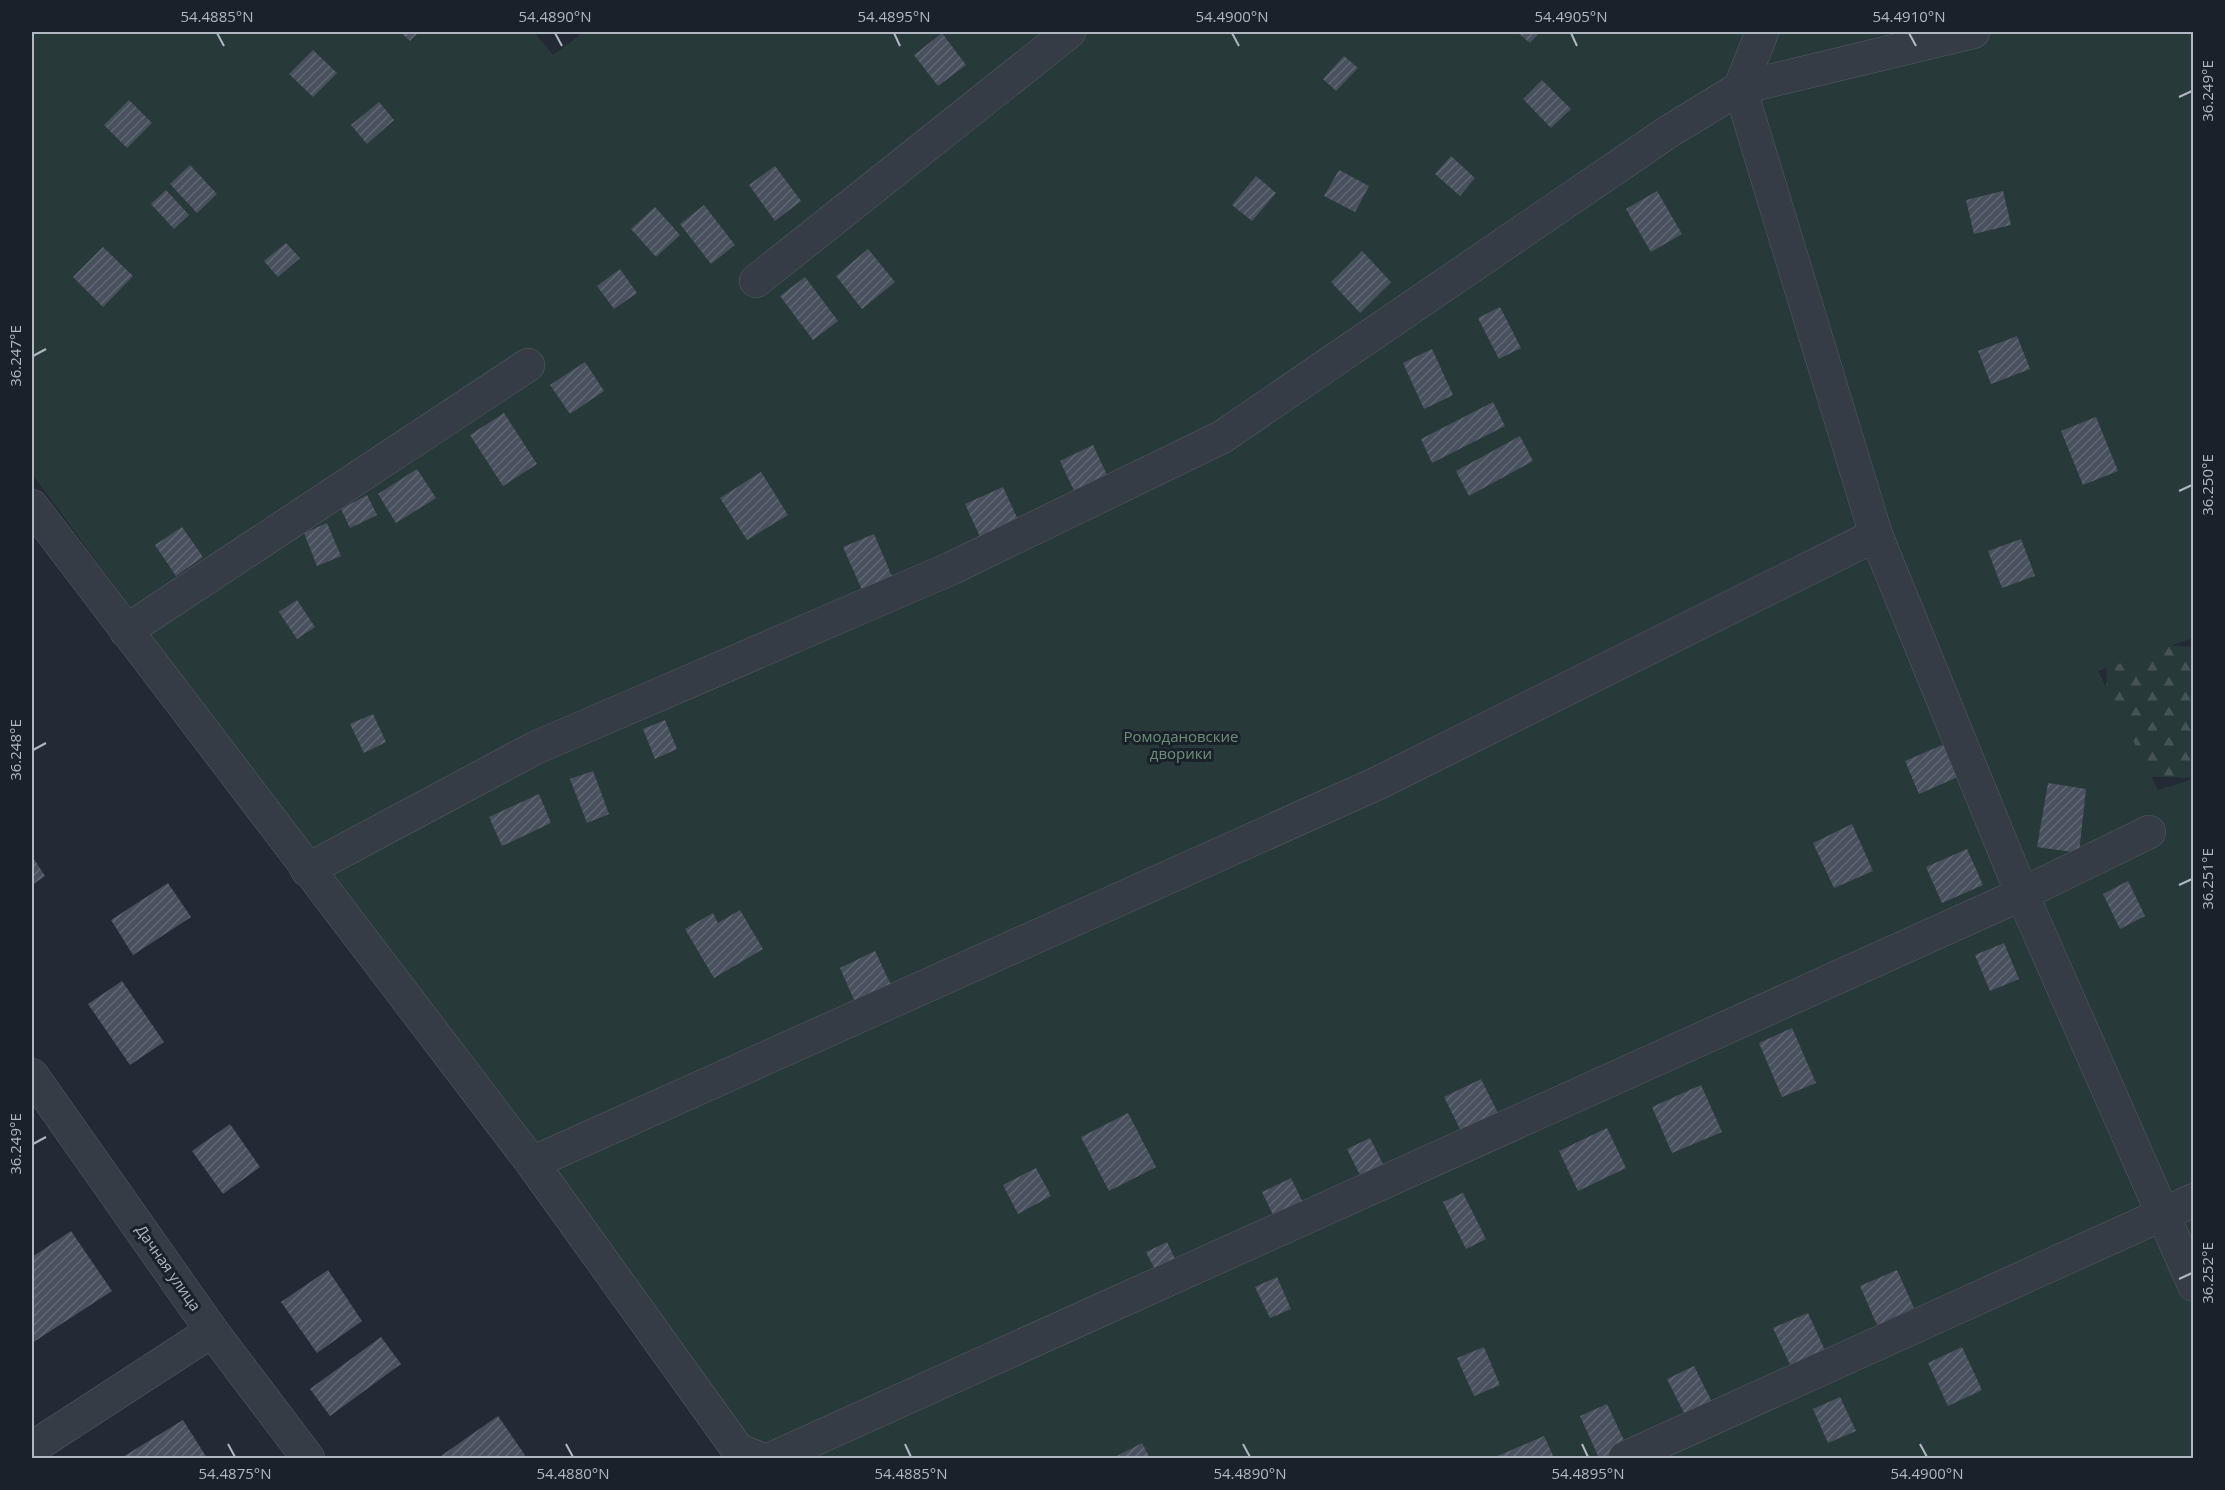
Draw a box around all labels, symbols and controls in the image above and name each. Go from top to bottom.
text: 54.4885°N [180,6,254,26]
text: 54.4890°N [518,6,592,26]
text: 54.4895°N [857,6,931,26]
text: 54.4900°N [1195,6,1269,26]
text: 54.4905°N [1534,6,1608,26]
text: 54.4910°N [1872,6,1946,26]
text: 36.249°E [2197,60,2217,122]
text: 36.247°E [5,325,25,387]
text: 36.250°E [2197,454,2217,516]
text: 36.248°E [5,719,25,781]
park label: Ромодановские дворики [1123,726,1239,763]
text: 36.251°E [2197,848,2217,910]
text: 36.249°E [5,1113,25,1175]
street label: Дачная улица [132,1220,206,1315]
text: 36.252°E [2197,1242,2217,1304]
text: 54.4875°N [198,1463,272,1483]
text: 54.4880°N [536,1463,610,1483]
text: 54.4885°N [874,1463,948,1483]
text: 54.4890°N [1213,1463,1287,1483]
text: 54.4895°N [1551,1463,1625,1483]
text: 54.4900°N [1890,1463,1964,1483]

